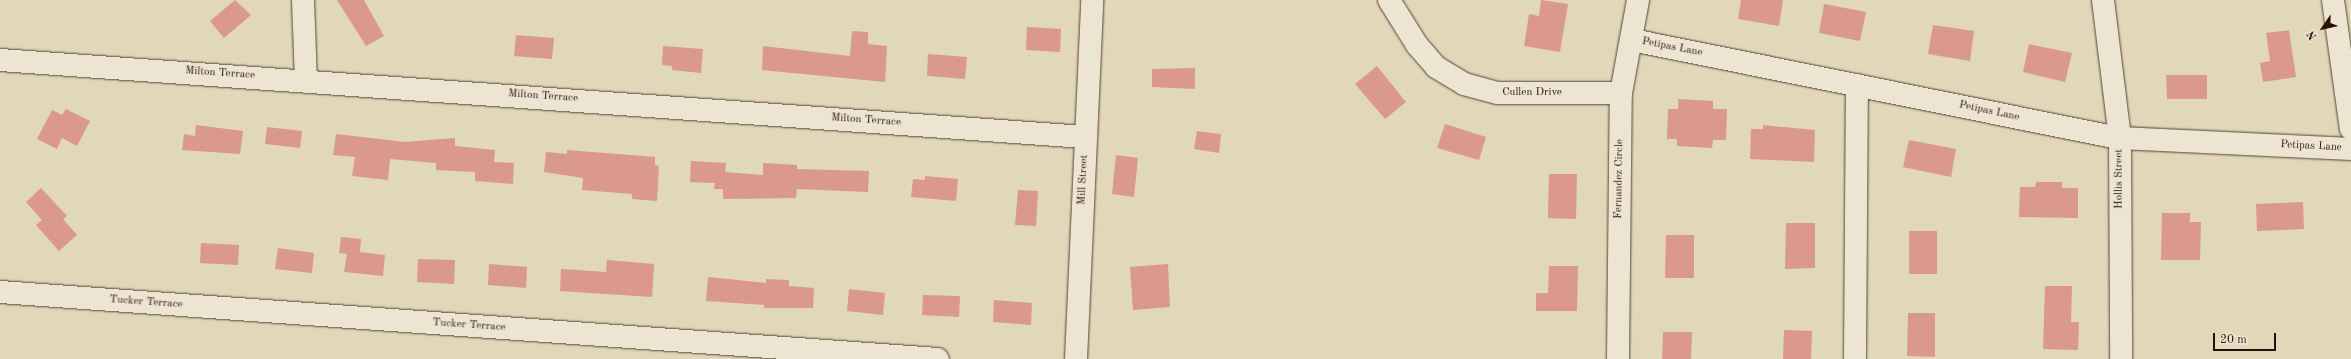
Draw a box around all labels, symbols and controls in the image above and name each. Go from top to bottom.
north arrow [2303,8,2343,48]
text: N [2306,28,2320,42]
street label: Petipas Lane [1641,36,1703,60]
street label: Milton Terrace [185,65,255,83]
street label: Cullen Drive [1502,86,1562,100]
street label: Milton Terrace [508,88,578,106]
street label: Petipas Lane [1958,99,2020,125]
street label: Milton Terrace [831,112,901,130]
street label: Fernandez Circle [1613,139,1627,219]
street label: Petipas Lane [2280,139,2342,155]
street label: Hollis Street [2113,149,2127,209]
street label: Mill Street [1076,155,1092,205]
street label: Tucker Terrace [109,294,183,312]
street label: Tucker Terrace [432,317,506,335]
scale bar [2215,325,2278,351]
text: 20 m [2220,334,2247,346]

